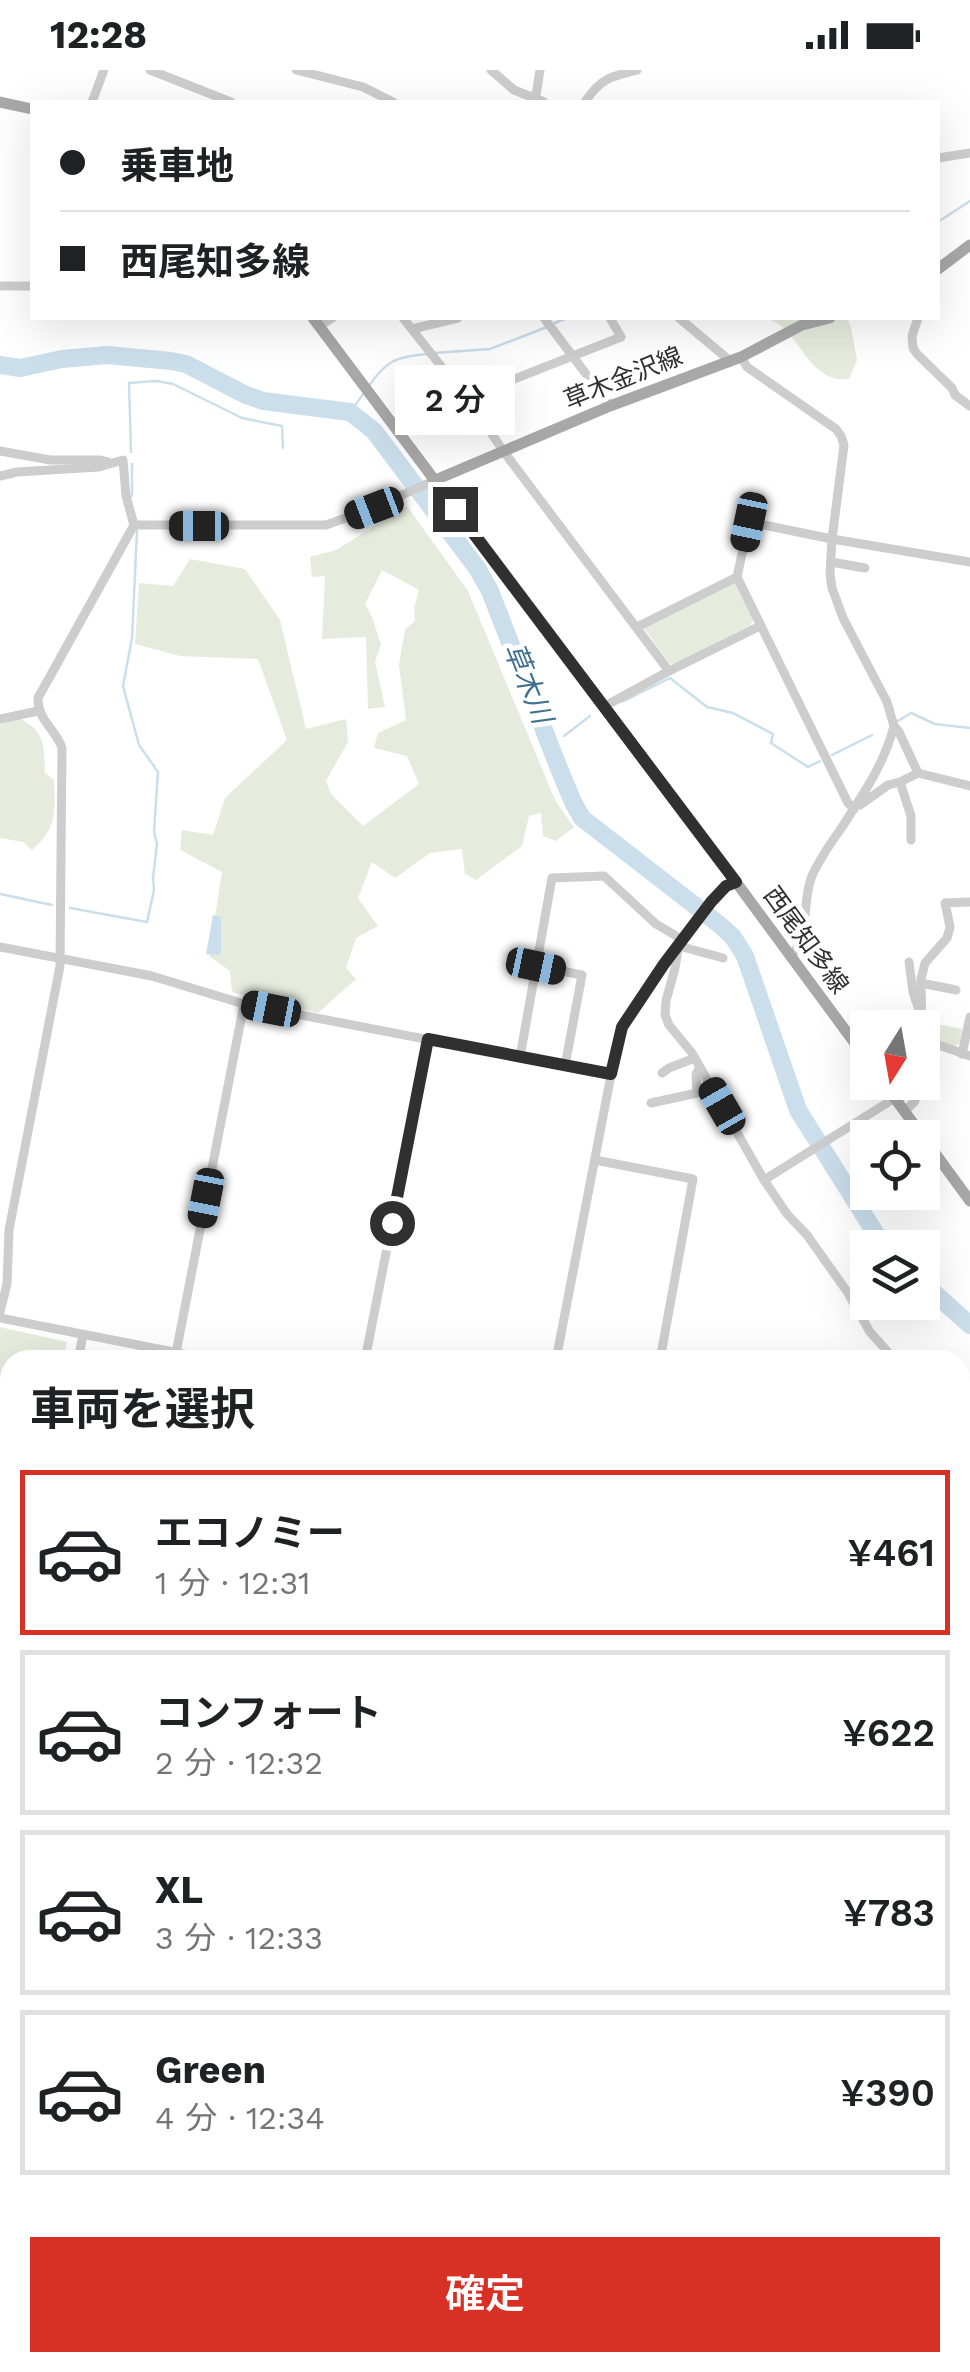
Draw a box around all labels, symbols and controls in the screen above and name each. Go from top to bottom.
text: 12:28 [50,13,147,57]
text: 乗車地 [120,144,234,188]
text: 西尾知多線 [120,240,310,284]
street label: 草木金沢線 [560,341,686,415]
callout: 2 分 [395,364,515,434]
text: 2 分 [425,381,485,419]
car [341,483,407,533]
route end [433,487,478,532]
car [728,490,770,554]
car [169,511,229,541]
water label: 草木川 [497,638,560,731]
street label: 西尾知多線 [758,881,854,999]
car [504,945,568,987]
car [239,989,303,1029]
north arrow [850,1010,940,1100]
map controls [850,1010,940,1320]
car [694,1073,750,1139]
button: locate [850,1120,940,1210]
car [186,1166,226,1230]
route start [370,1201,415,1246]
button: layers [850,1230,940,1320]
text: 車両を選択 [30,1383,255,1436]
icon: car [35,1508,125,1598]
text: エコノミー [155,1511,345,1555]
text: ¥461 [848,1531,935,1575]
text: 1 分 · 12:31 [155,1564,311,1602]
icon: car [35,1688,125,1778]
text: コンフォート [155,1691,382,1735]
text: ¥622 [842,1711,935,1755]
text: 2 分 · 12:32 [155,1744,323,1782]
icon: car [35,1868,125,1958]
text: XL [155,1868,203,1912]
text: ¥783 [843,1891,935,1935]
text: 3 分 · 12:33 [155,1919,323,1957]
icon: car [35,2048,125,2138]
text: Green [155,2048,266,2092]
text: ¥390 [840,2071,935,2115]
text: 4 分 · 12:34 [155,2099,325,2137]
button: 確定 [30,2237,940,2352]

